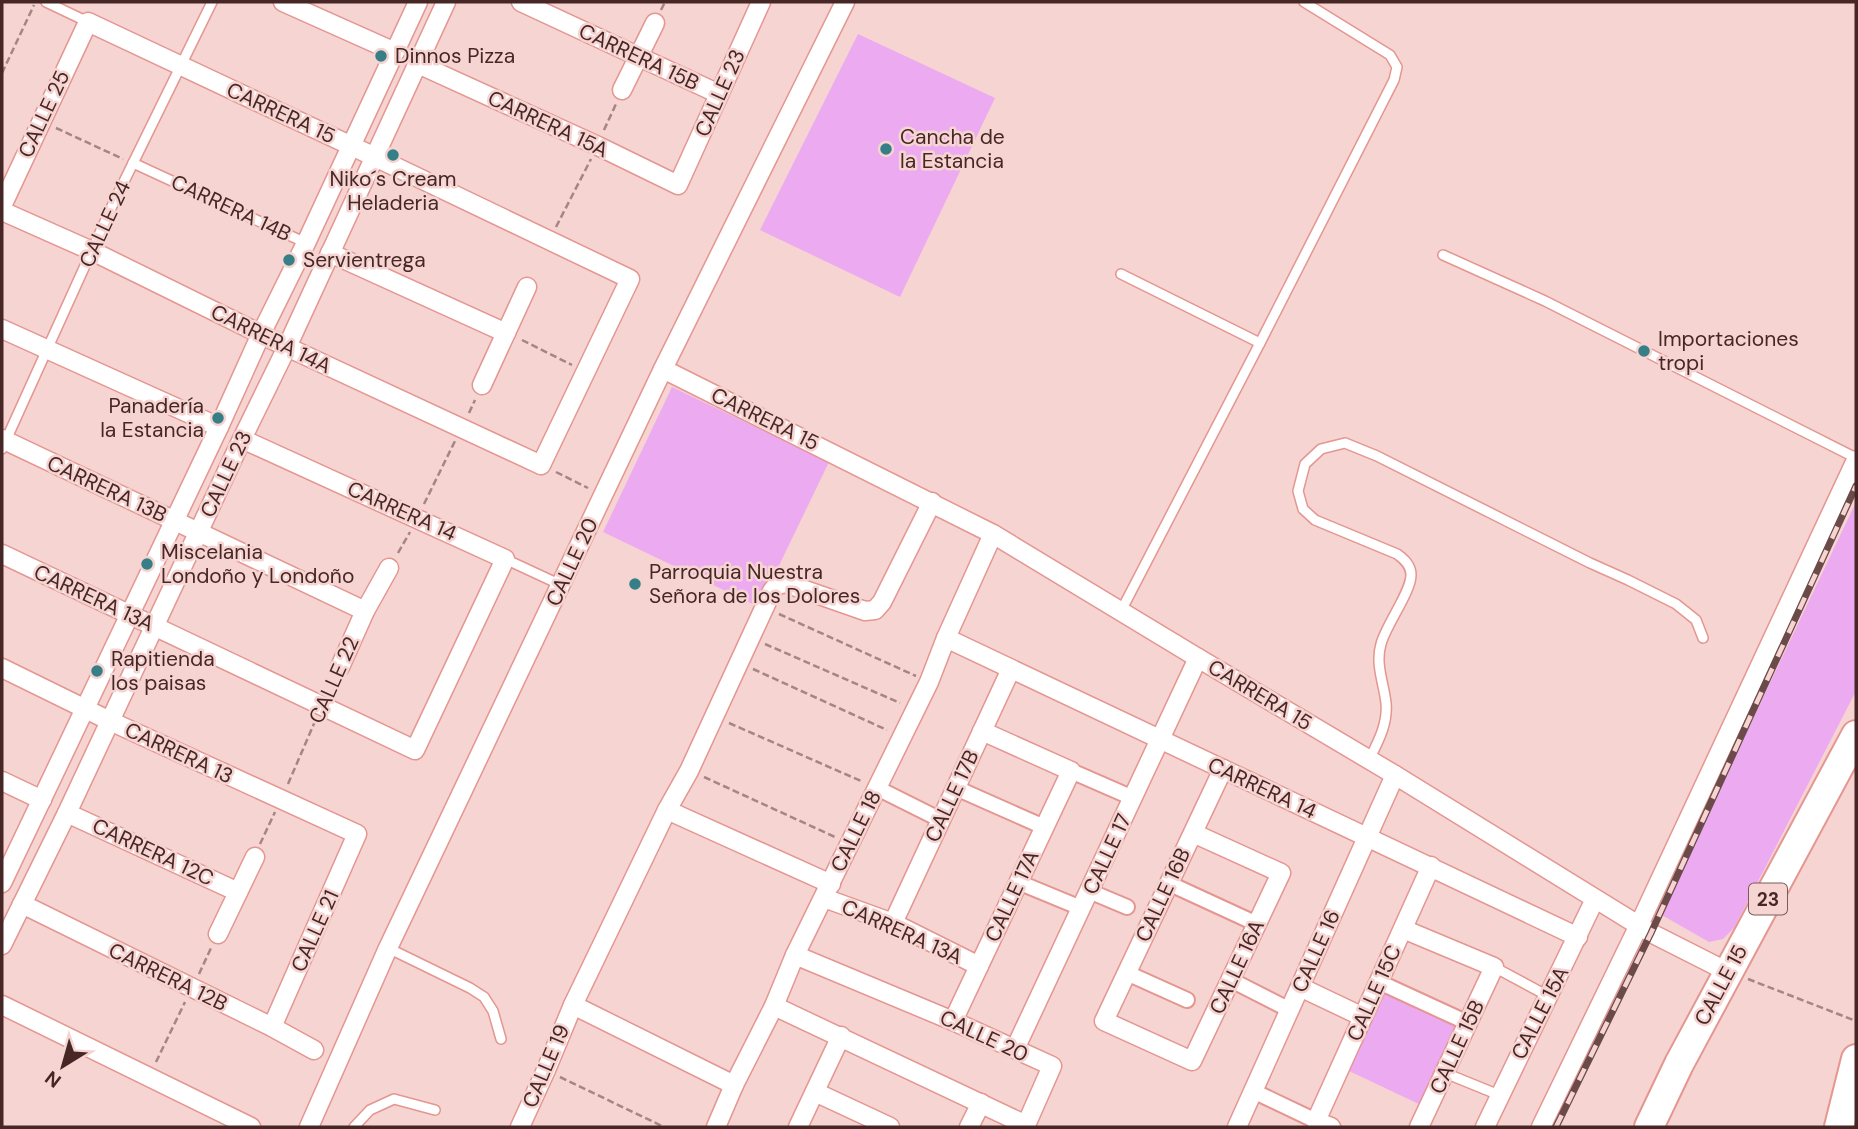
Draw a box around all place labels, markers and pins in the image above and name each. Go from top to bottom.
place label: Dinnos Pizza [395,42,515,70]
marker: Dinnos Pizza [373,48,389,64]
place label: Cancha de la Estancia [900,123,1005,175]
marker: Cancha de la Estancia [878,141,894,157]
marker: Niko´s Cream Heladeria [385,147,401,163]
place label: Niko´s Cream Heladeria [330,165,456,217]
place label: Servientrega [303,246,426,274]
marker: Servientrega [281,252,297,268]
place label: Importaciones tropi [1658,325,1799,377]
marker: Importaciones tropi [1636,343,1652,359]
place label: Panadería la Estancia [100,392,204,444]
marker: Panadería la Estancia [210,410,226,426]
place label: Miscelania Londoño y Londoño [161,538,354,590]
marker: Miscelania Londoño y Londoño [139,556,155,572]
place label: Parroquia Nuestra Señora de los Dolores [649,558,860,610]
marker: Parroquia Nuestra Señora de los Dolores [627,576,643,592]
place label: Rapitienda los paisas [111,645,215,697]
marker: Rapitienda los paisas [89,663,105,679]

